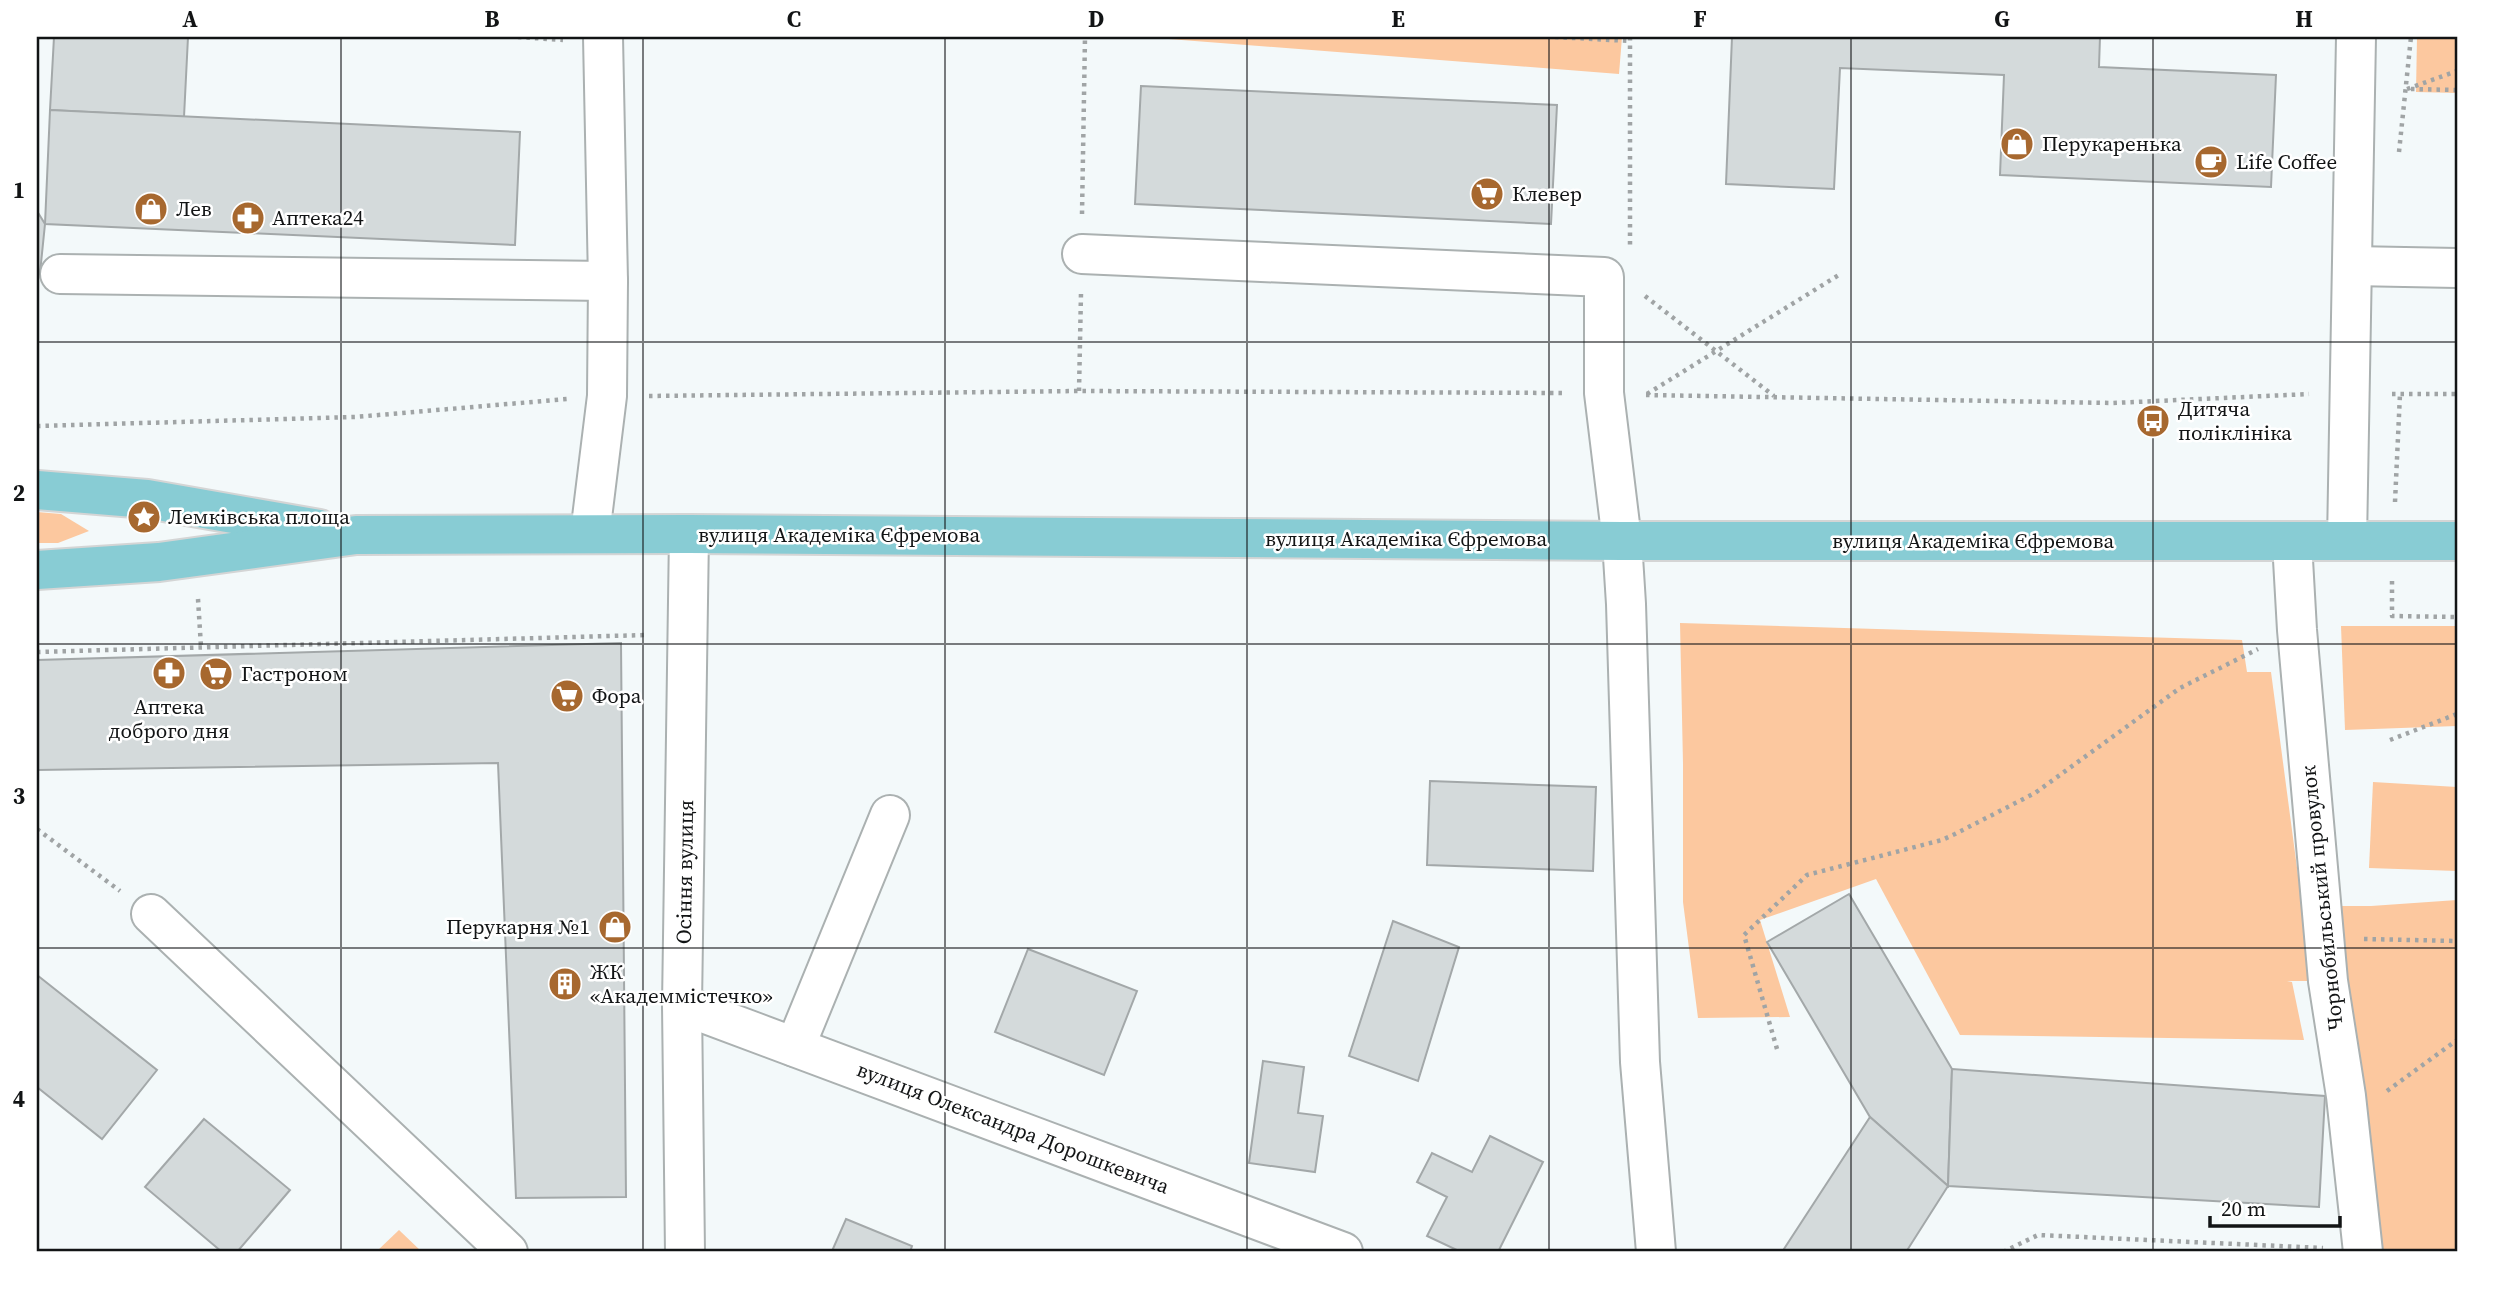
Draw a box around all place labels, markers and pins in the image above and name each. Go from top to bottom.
shop icon: Перукаренька [1998,125,2036,163]
place label: Перукаренька [2042,129,2182,158]
cafe icon: Life Coffee [2192,143,2230,181]
place label: Life Coffee [2236,147,2337,176]
supermarket icon: Клевер [1468,175,1506,213]
place label: Клевер [1512,179,1582,208]
shop icon: Лев [132,190,170,228]
place label: Лев [176,194,212,223]
pharmacy icon: Аптека24 [229,199,267,237]
place label: Аптека24 [272,203,364,232]
place label: Дитяча поліклініка [2178,394,2292,447]
bus stop icon: Дитяча поліклініка [2134,402,2172,440]
place icon: Лемківська площа [125,498,163,536]
place label: Лемківська площа [168,502,350,531]
pharmacy icon: Аптека доброго дня [150,654,188,692]
supermarket icon: Гастроном [197,655,235,693]
place label: Гастроном [241,659,348,688]
supermarket icon: Фора [548,677,586,715]
place label: Фора [592,681,642,710]
place label: Аптека доброго дня [109,692,229,745]
shop icon: Перукарня №1 [596,908,634,946]
place label: Перукарня №1 [446,912,590,941]
place label: ЖК «Академмістечко» [590,957,773,1010]
building icon: ЖК «Академмістечко» [546,965,584,1003]

